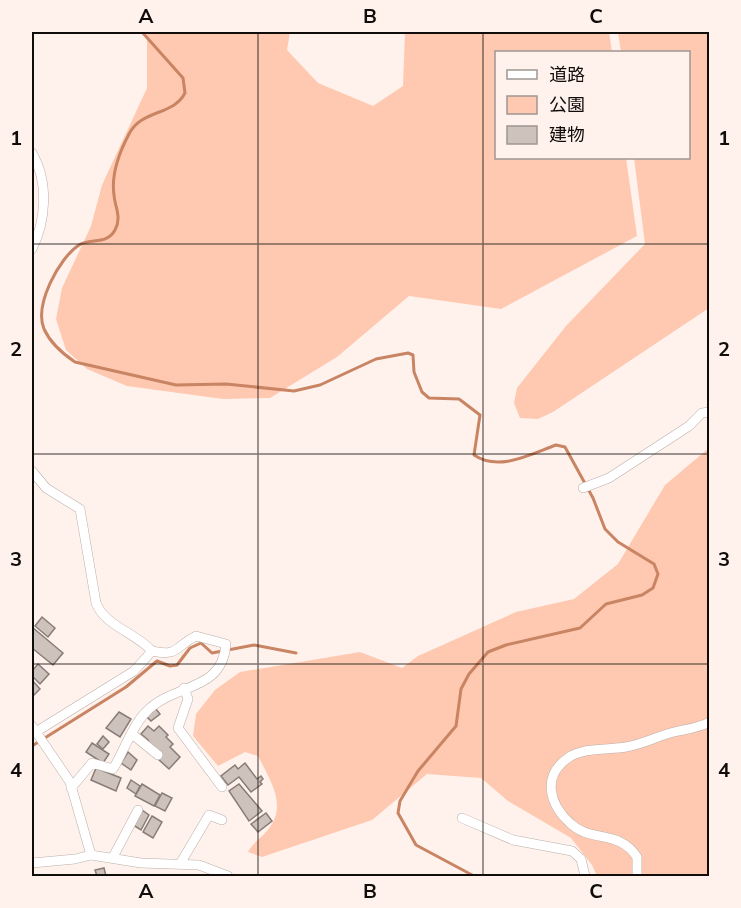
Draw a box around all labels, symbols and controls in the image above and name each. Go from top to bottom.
text: A [139,3,154,28]
text: B [363,3,377,28]
text: C [589,3,603,28]
legend [495,51,690,159]
text: 道路 [549,63,585,86]
text: 公園 [549,93,585,116]
text: 建物 [549,123,585,146]
text: 1 [10,125,22,150]
text: 1 [718,125,730,150]
text: 2 [10,336,22,361]
text: 2 [718,336,730,361]
text: 3 [10,546,22,571]
text: 3 [718,546,730,571]
text: 4 [10,757,22,782]
text: 4 [718,757,730,782]
text: A [139,878,154,903]
text: B [363,878,377,903]
text: C [589,878,603,903]

